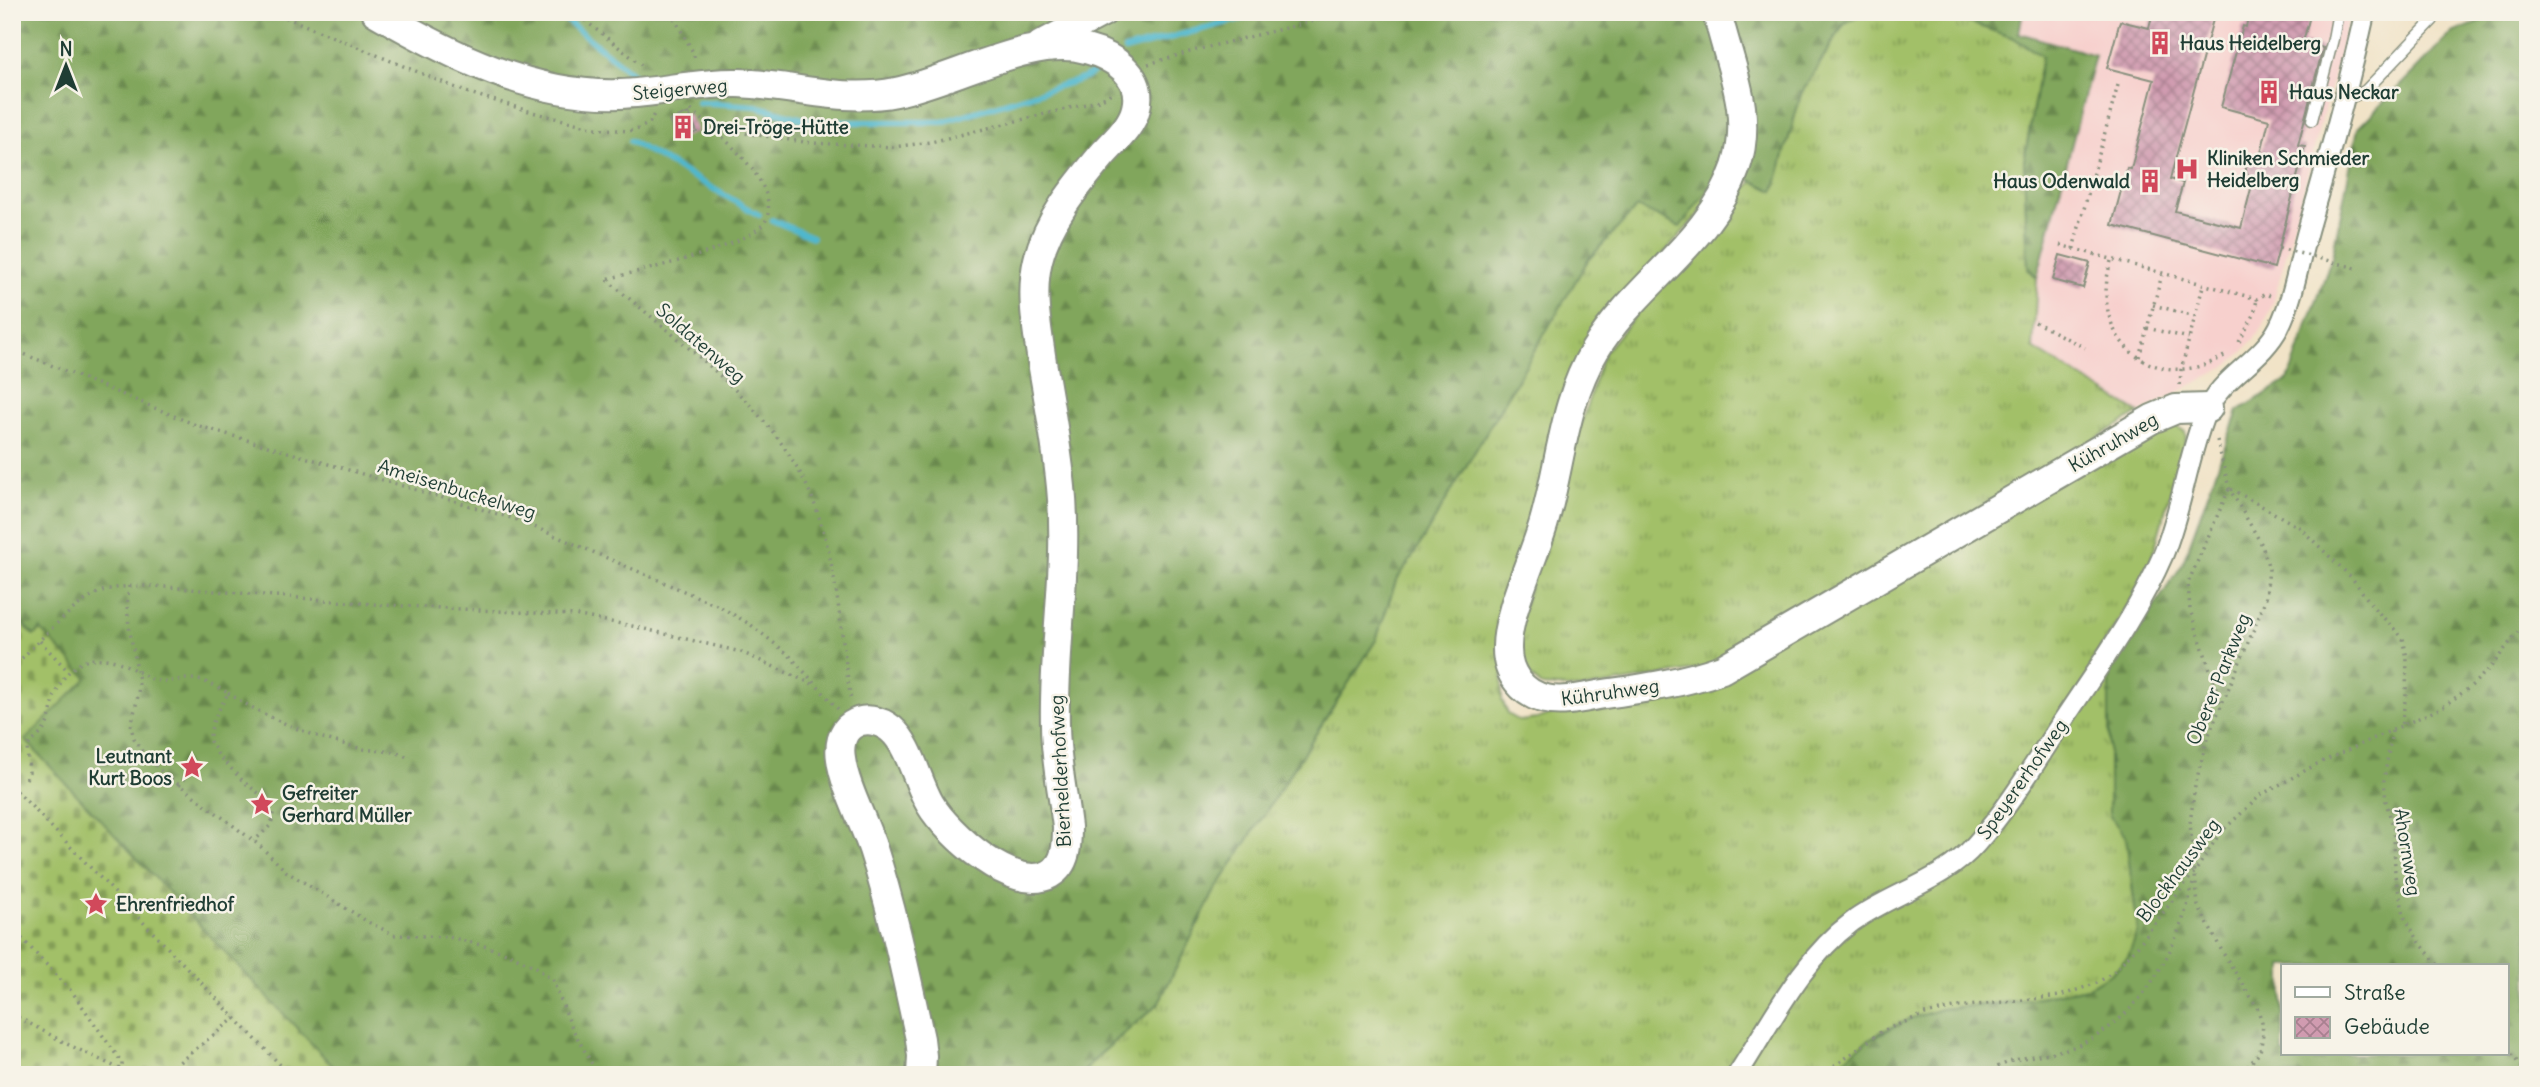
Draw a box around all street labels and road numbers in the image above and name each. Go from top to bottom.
street label: Steigerweg [631,73,729,105]
street label: Soldatenweg [651,298,751,388]
street label: Kühruhweg [2064,407,2162,477]
street label: Ameisenbuckelweg [375,454,539,524]
street label: Oberer Parkweg [2181,610,2255,748]
street label: Kühruhweg [1559,673,1661,711]
street label: Bierhelderhofweg [1044,694,1076,848]
street label: Speyererhofweg [1972,714,2072,844]
street label: Ahornweg [2389,807,2427,897]
street label: Blockhausweg [2131,813,2225,927]

